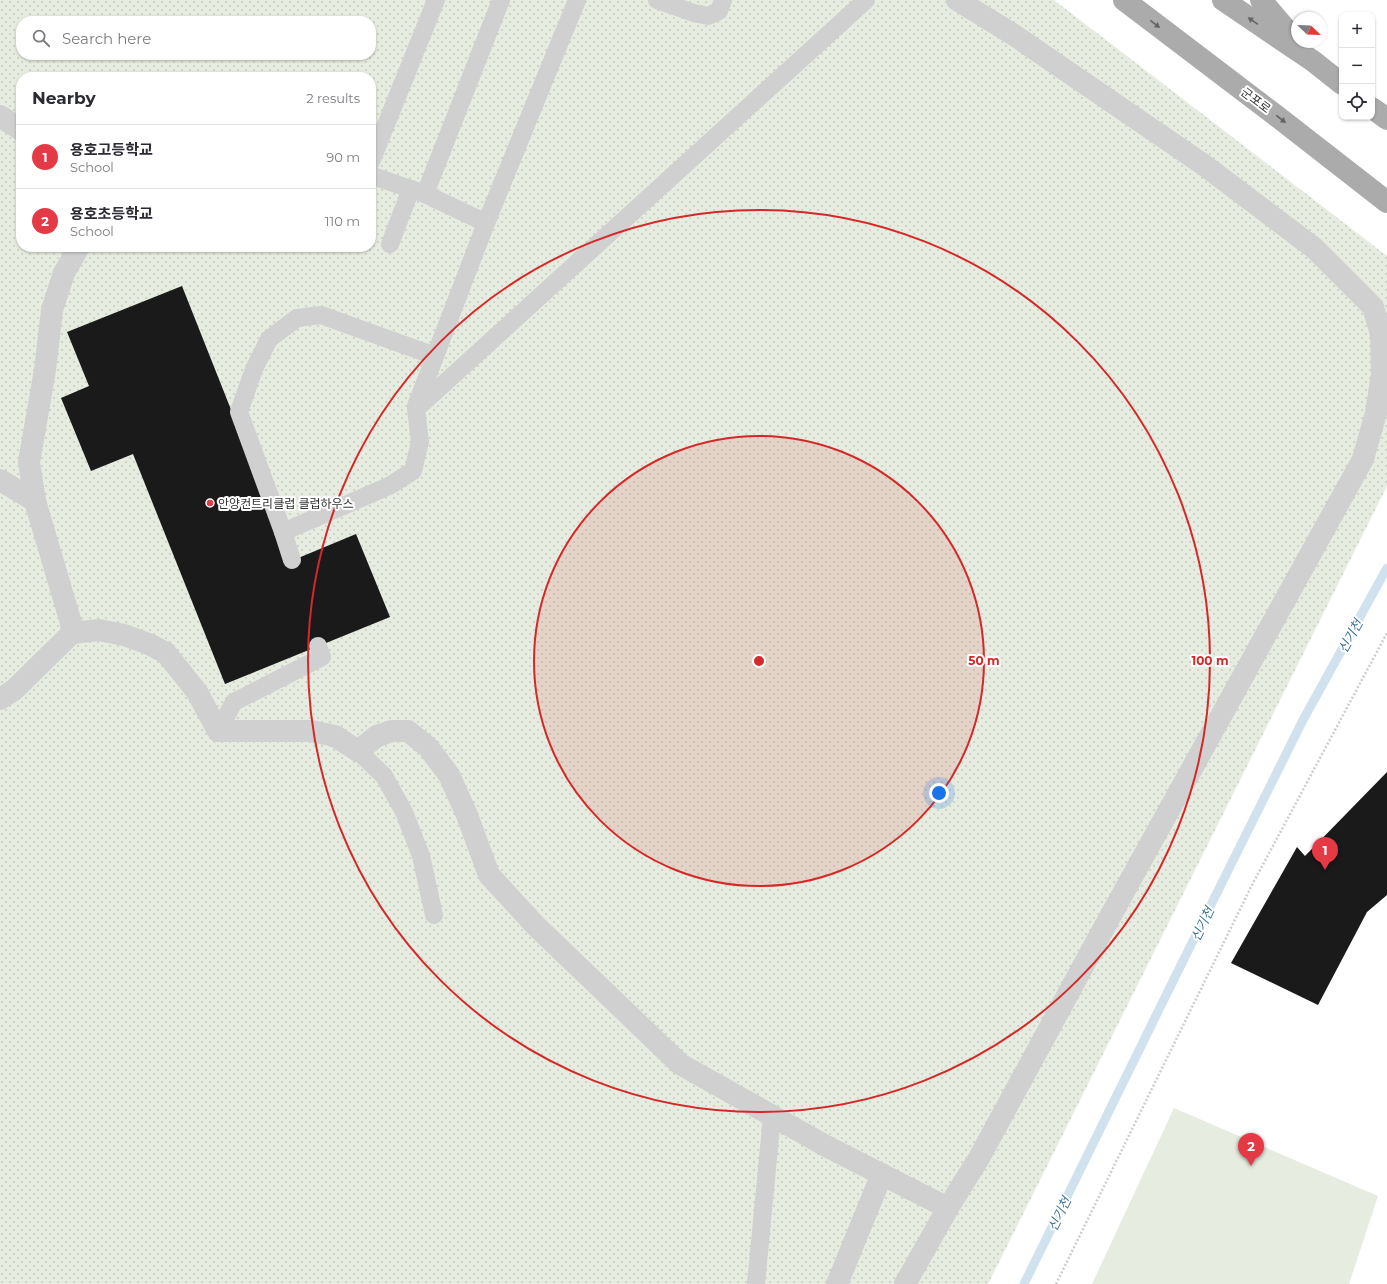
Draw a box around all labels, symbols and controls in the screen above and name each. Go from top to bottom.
north arrow [1291,12,1327,48]
map controls [1339,12,1375,120]
button: + [1339,12,1375,48]
search box [16,16,376,60]
one-way arrow [1248,17,1259,25]
one-way arrow [1150,19,1161,28]
icon: search [30,27,52,49]
text: Search here [62,29,151,48]
button: − [1339,48,1375,84]
street label: 군포로 [1238,84,1274,116]
button: locate [1339,84,1375,120]
text: Nearby [32,88,96,108]
text: 2 results [306,90,360,106]
one-way arrow [1276,115,1287,124]
text: 용호고등학교 [70,140,153,159]
text: 1 [42,149,48,165]
text: 90 m [326,149,360,165]
text: School [70,159,114,175]
text: 용호초등학교 [70,204,153,223]
text: 2 [41,213,49,229]
text: 110 m [325,213,360,229]
text: School [70,223,114,239]
place label: 안양컨트리클럽 클럽하우스 [218,496,354,511]
marker: 안양컨트리클럽 클럽하우스 [205,498,215,508]
water label: 신기천 [1334,616,1366,656]
text: 50 m [968,653,1000,668]
text: 100 m [1192,653,1228,668]
centre of rings [752,654,766,668]
your location [929,783,949,803]
pin: 1 [1312,837,1338,870]
water label: 신기천 [1187,903,1218,944]
pin: 2 [1238,1133,1264,1166]
water label: 신기천 [1044,1193,1075,1234]

